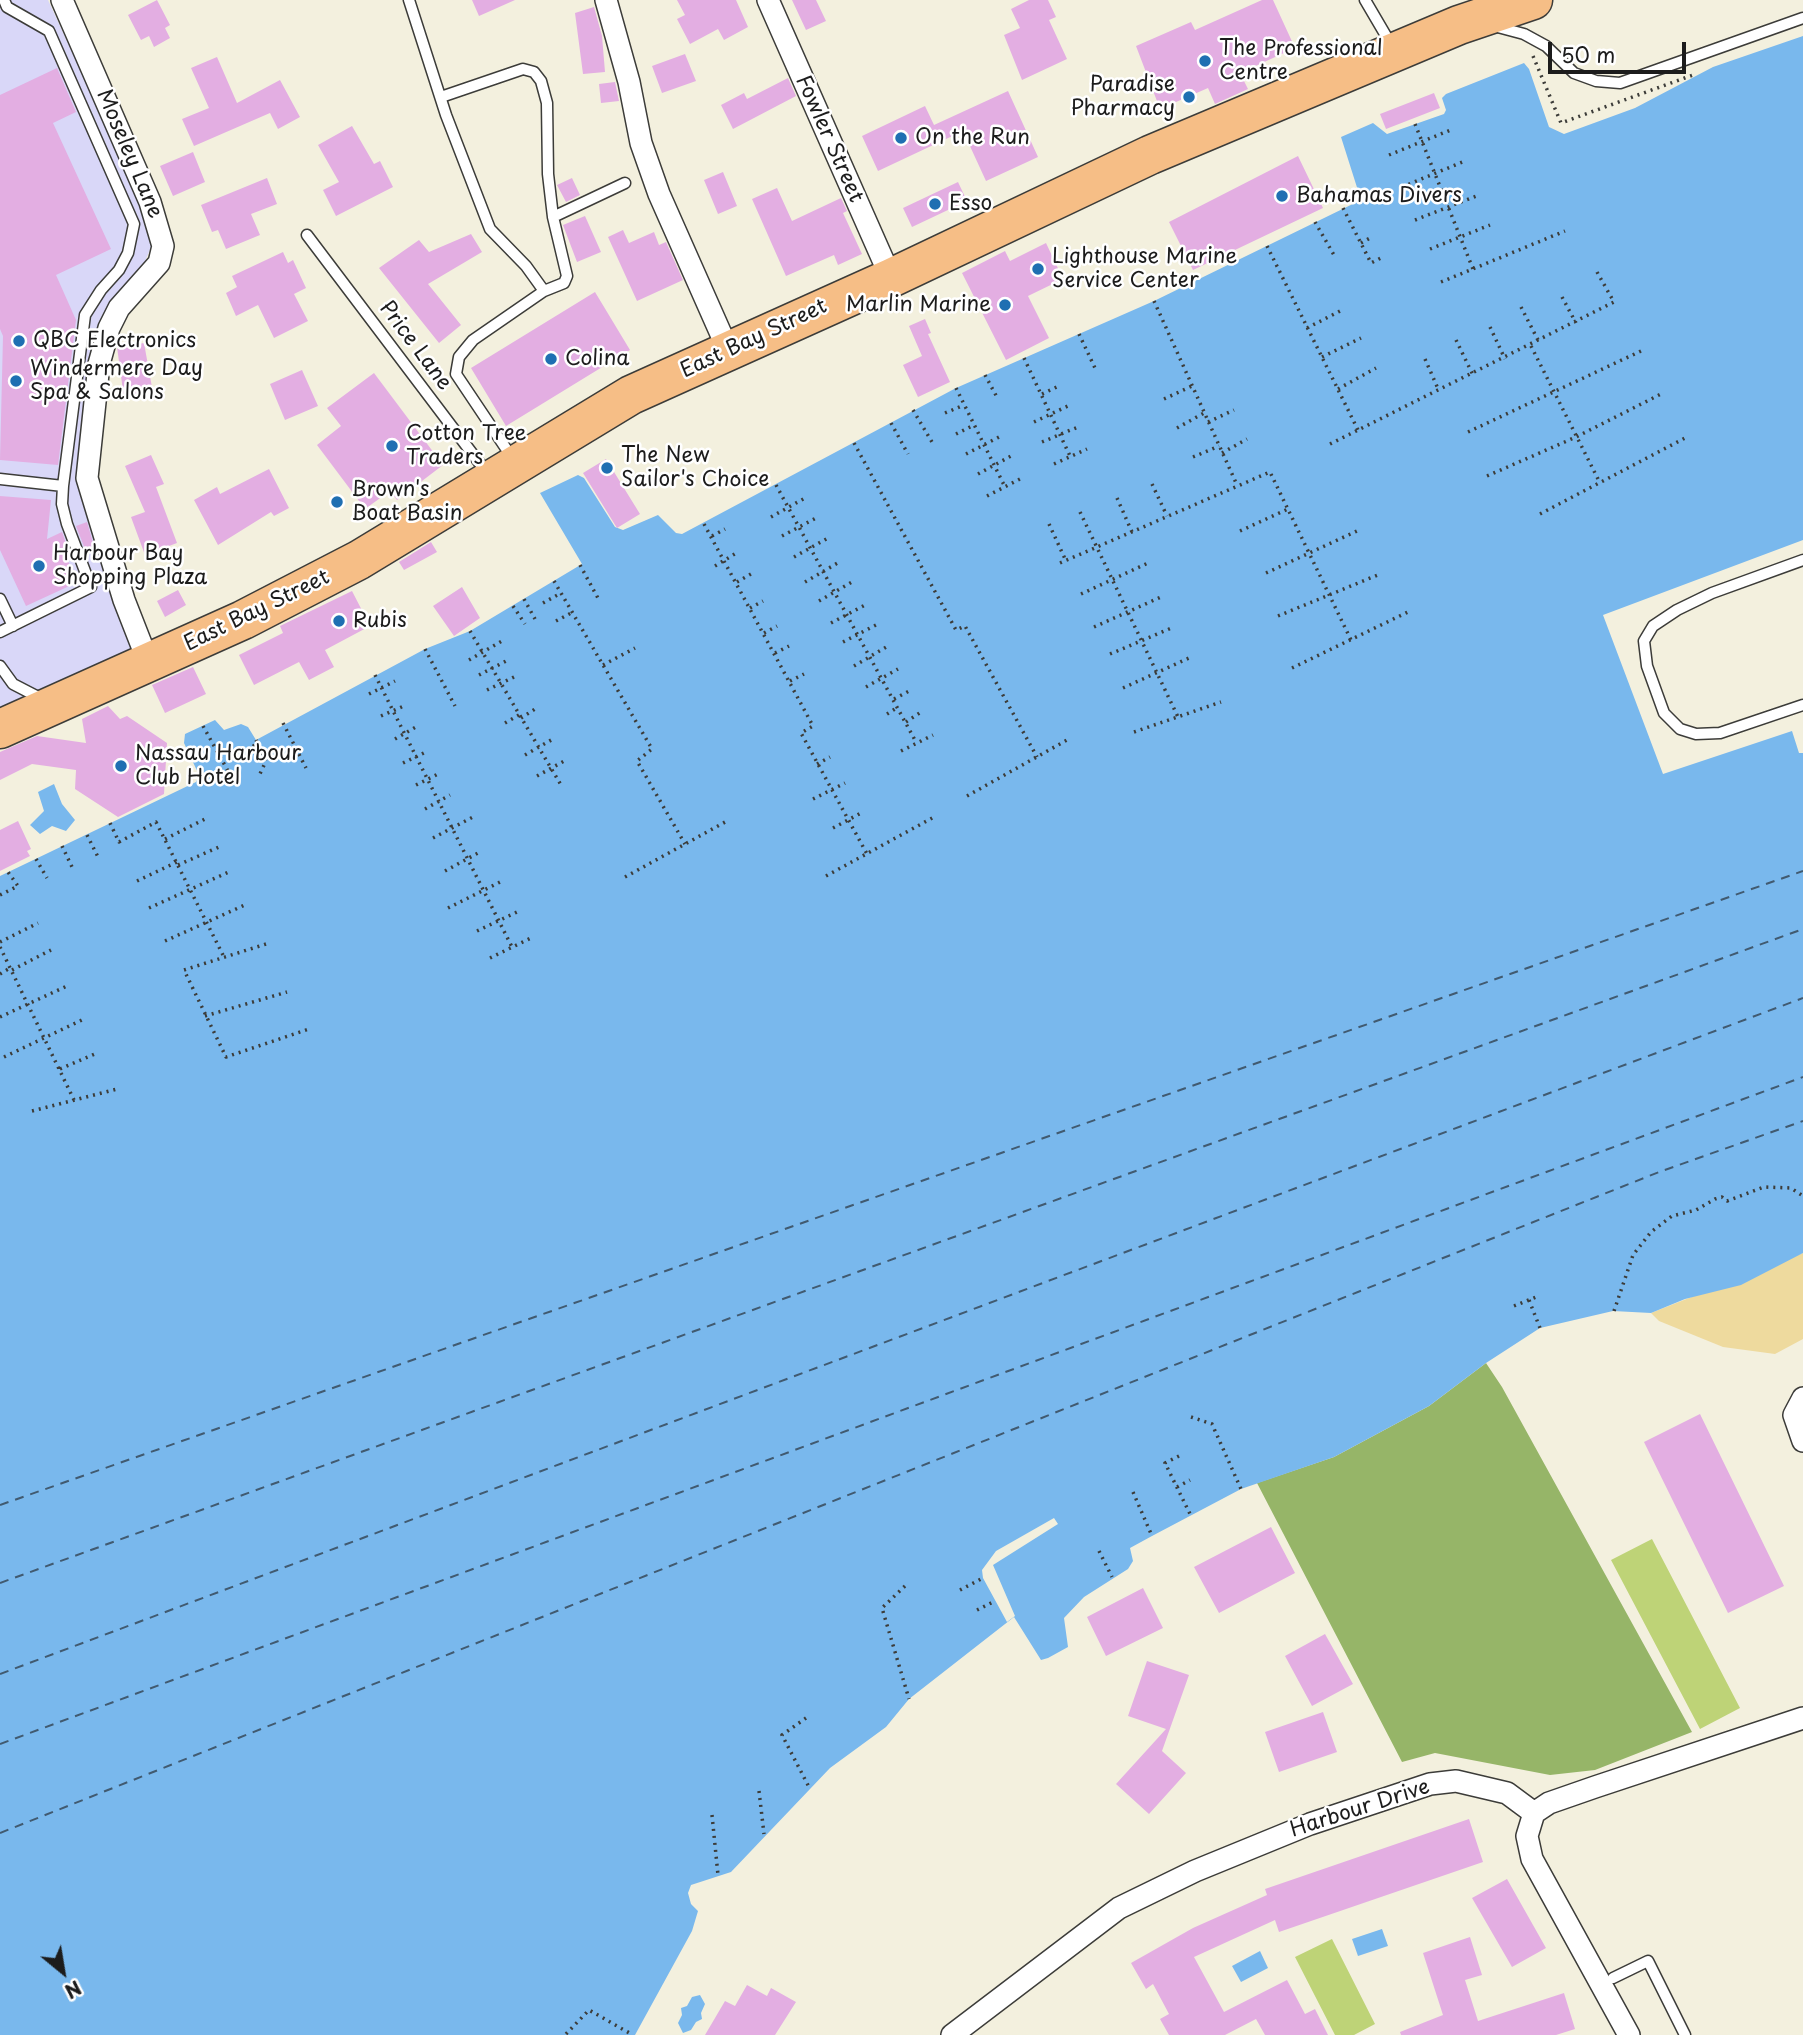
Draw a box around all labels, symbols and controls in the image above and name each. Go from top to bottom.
scale bar [1551,28,1689,72]
place label: The Professional Centre [1219,36,1383,86]
text: 50 m [1561,38,1615,70]
marker: The Professional Centre [1197,53,1213,69]
street label: Fowler Street [790,71,868,207]
place label: Paradise Pharmacy [1070,72,1175,122]
street label: Moseley Lane [91,86,167,222]
marker: Paradise Pharmacy [1181,89,1197,105]
place label: On the Run [915,125,1030,151]
marker: On the Run [893,130,909,146]
place label: Bahamas Divers [1296,183,1462,209]
marker: Bahamas Divers [1274,188,1290,204]
place label: Esso [949,191,992,217]
marker: Esso [927,196,943,212]
place label: Lighthouse Marine Service Center [1052,244,1237,294]
marker: Lighthouse Marine Service Center [1030,261,1046,277]
place label: Marlin Marine [846,292,991,318]
street label: East Bay Street [677,294,831,384]
street label: Price Lane [373,296,457,396]
marker: Marlin Marine [997,297,1013,313]
place label: QBC Electronics [33,328,196,354]
marker: QBC Electronics [11,333,27,349]
place label: Colina [565,346,629,372]
marker: Colina [543,351,559,367]
place label: Windermere Day Spa & Salons [30,356,203,406]
marker: Windermere Day Spa & Salons [8,373,24,389]
place label: Cotton Tree Traders [406,421,527,471]
marker: Cotton Tree Traders [384,438,400,454]
place label: The New Sailor's Choice [621,443,769,493]
marker: The New Sailor's Choice [599,460,615,476]
place label: Brown's Boat Basin [351,477,462,527]
marker: Brown's Boat Basin [329,494,345,510]
place label: Harbour Bay Shopping Plaza [53,541,207,591]
marker: Harbour Bay Shopping Plaza [31,558,47,574]
street label: East Bay Street [180,565,334,657]
place label: Rubis [353,608,407,634]
marker: Rubis [331,613,347,629]
place label: Nassau Harbour Club Hotel [135,741,301,791]
marker: Nassau Harbour Club Hotel [113,758,129,774]
street label: Harbour Drive [1287,1775,1433,1843]
north arrow [28,1937,98,2007]
text: N [60,1974,87,2006]

